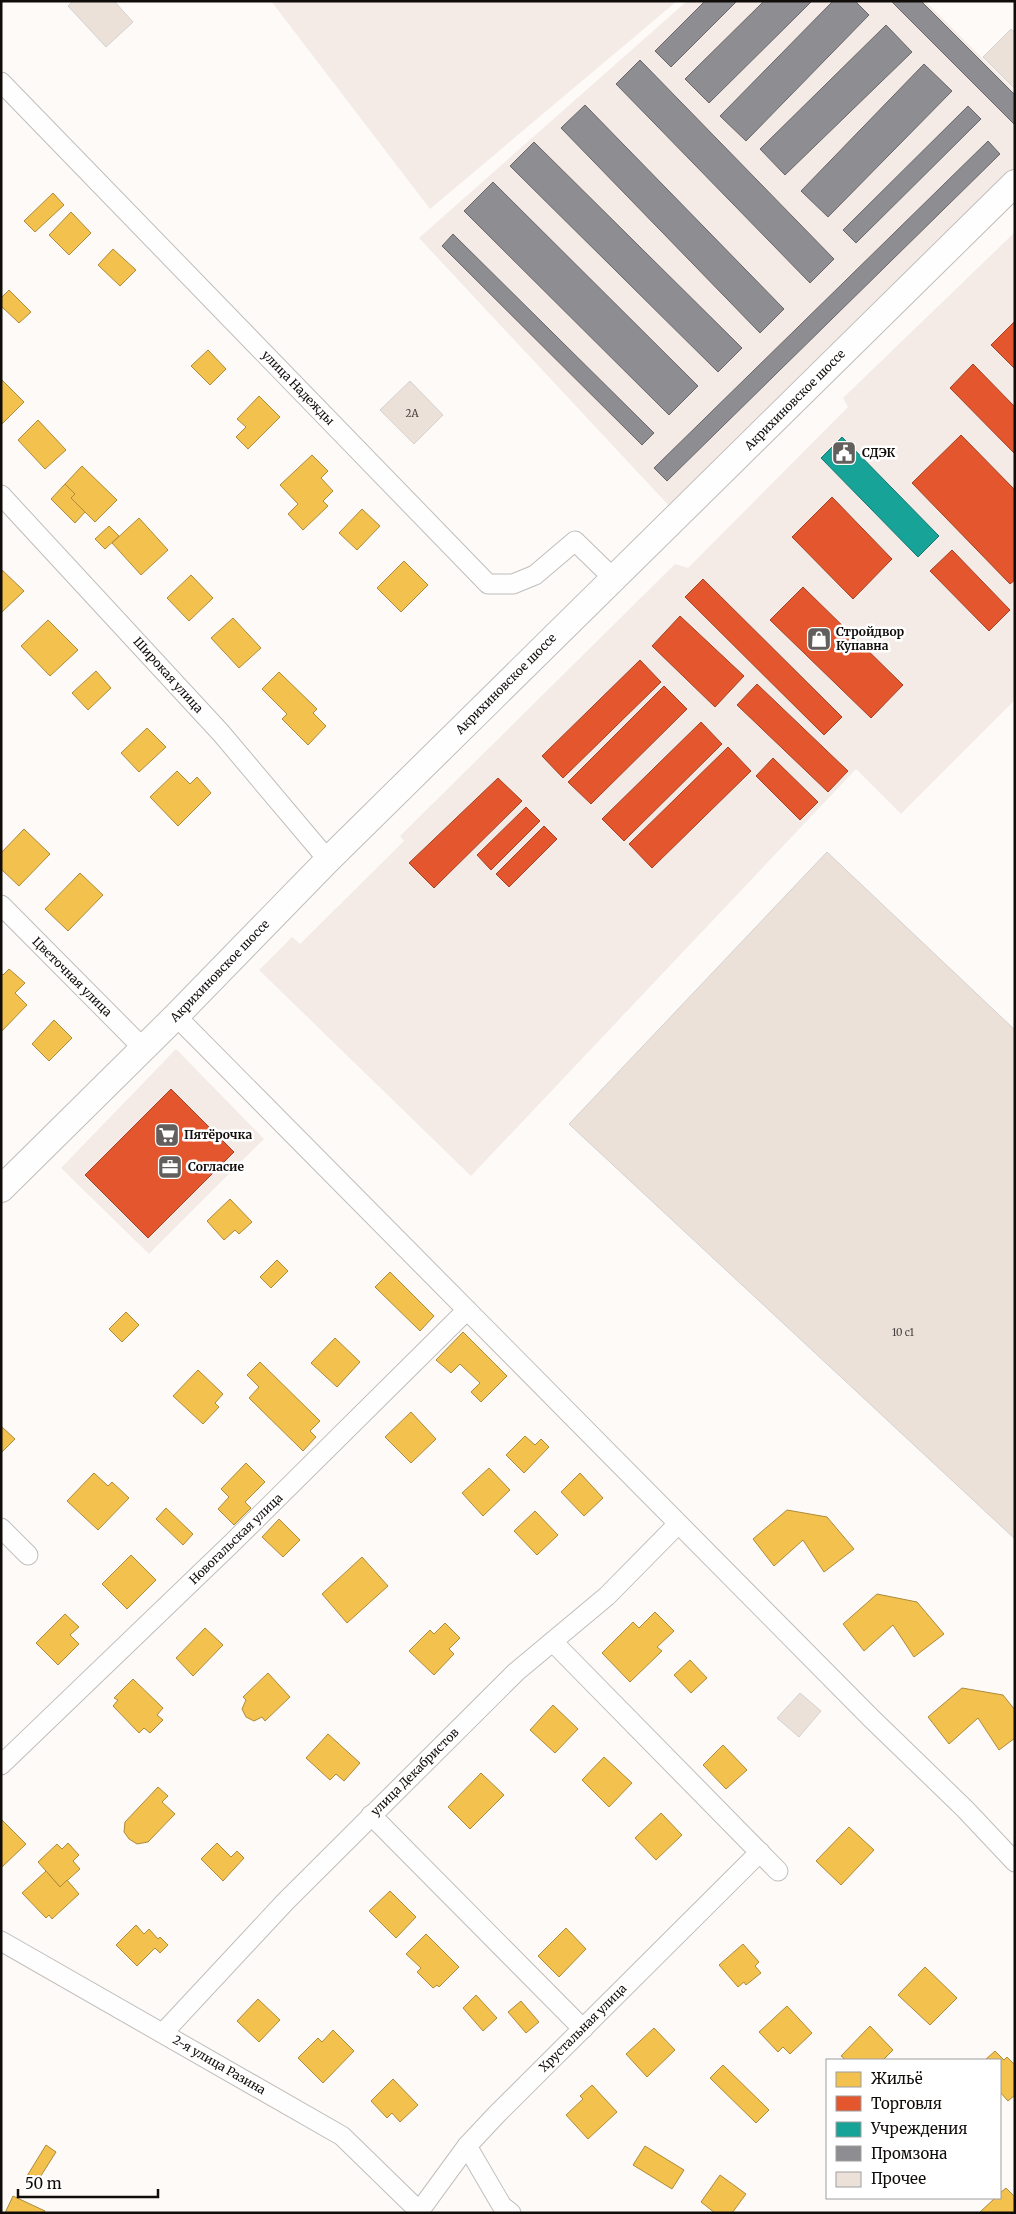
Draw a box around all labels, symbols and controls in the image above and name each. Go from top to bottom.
street label: Акрихиновское шоссе [740,346,848,454]
street label: улица Надежды [259,347,338,428]
house number: 2А [405,407,419,420]
public building icon: СДЭК [831,440,857,466]
place label: СДЭК [862,445,895,460]
place label: Стройдвор Купавна [836,624,905,653]
shop icon: Стройдвор Купавна [806,626,832,652]
street label: Акрихиновское шоссе [451,630,559,738]
street label: Широкая улица [130,634,207,716]
street label: Акрихиновское шоссе [166,916,272,1026]
street label: Цветочная улица [29,934,116,1020]
supermarket icon: Пятёрочка [154,1122,180,1148]
place label: Пятёрочка [184,1127,253,1142]
office icon: Согласие [157,1154,183,1180]
place label: Согласие [188,1159,244,1174]
house number: 10 с1 [892,1326,915,1339]
street label: Новогальская улица [186,1490,286,1587]
street label: улица Декабристов [368,1725,462,1819]
street label: Хрустальная улица [536,1980,630,2075]
street label: 2-я улица Разина [170,2032,269,2098]
legend [826,2059,1001,2199]
text: Жильё [871,2069,923,2088]
text: Торговля [871,2094,942,2113]
text: Учреждения [870,2119,967,2138]
text: Промзона [871,2144,947,2163]
scale bar [18,2166,158,2198]
text: Прочее [871,2169,926,2188]
text: 50 m [25,2174,62,2193]

